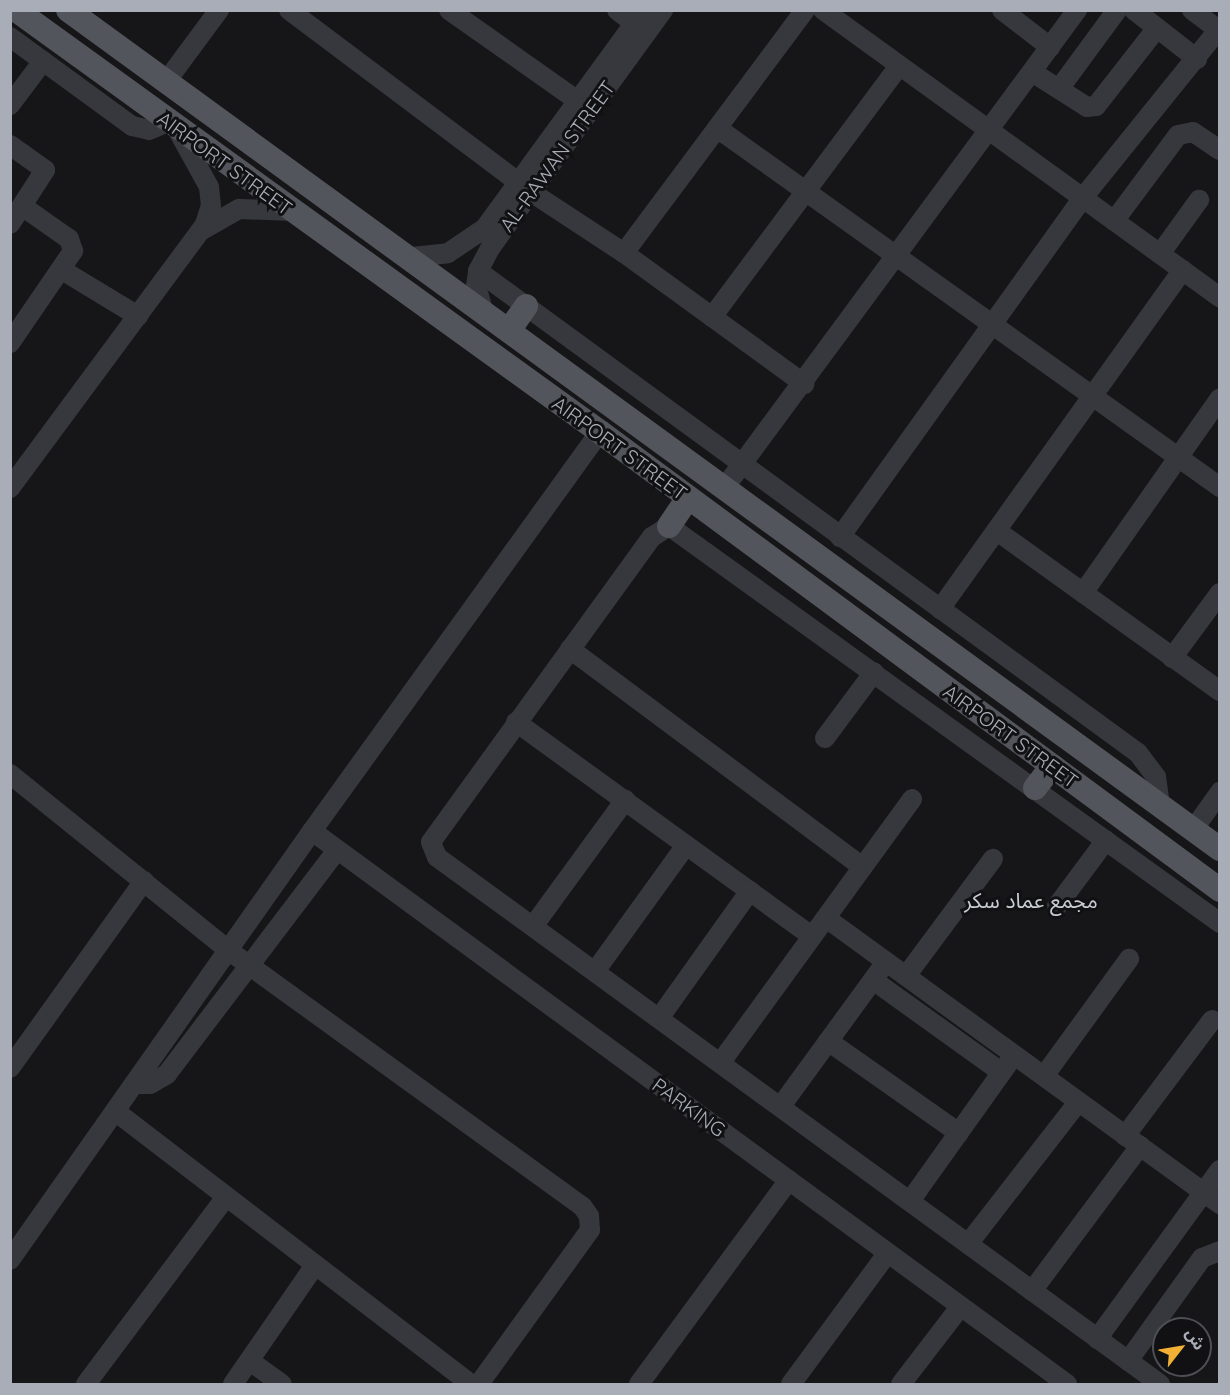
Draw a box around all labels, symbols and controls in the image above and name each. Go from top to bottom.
street label: AL-RAWAN STREET [494,76,620,236]
street label: AIRPORT STREET [153,106,297,220]
street label: AIRPORT STREET [548,391,692,505]
street label: AIRPORT STREET [939,679,1083,793]
district label: مجمع عماد سكر [964,887,1098,913]
street label: PARKING [648,1072,730,1142]
north arrow [1152,1317,1212,1377]
text: ش [1181,1324,1210,1353]

